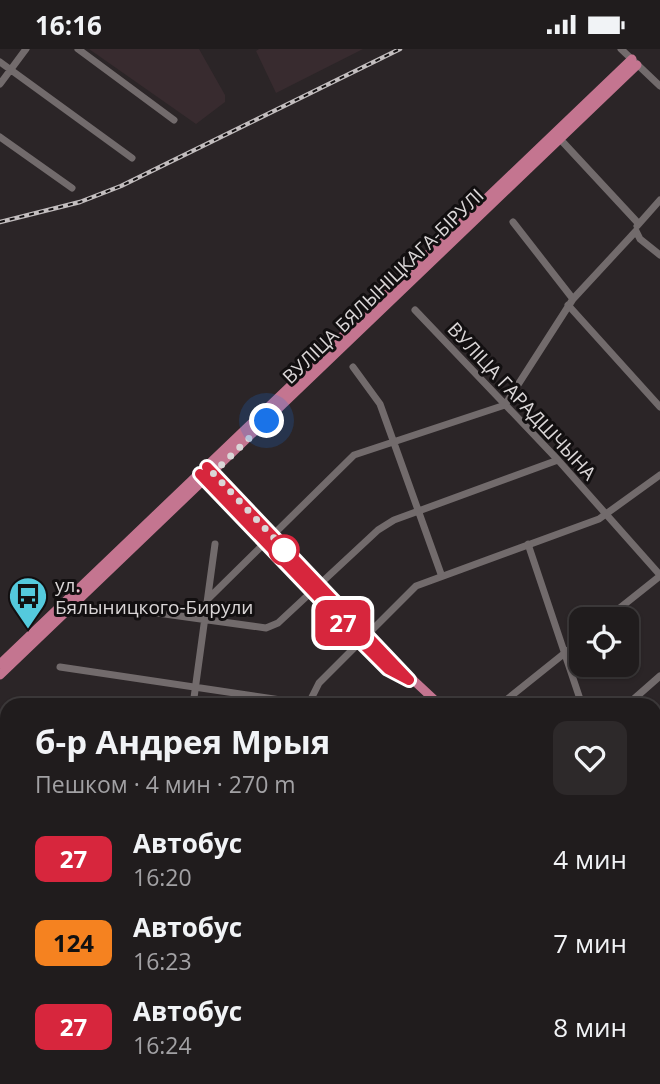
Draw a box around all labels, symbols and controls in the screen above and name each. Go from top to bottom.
text: 16:16 [35,7,102,43]
street label: ВУЛІЦА БЯЛЫНІЦКАГА-БІРУЛІ [277,183,489,389]
street label: ВУЛІЦА ГАРАДШЧЫНА [442,316,602,486]
your location [249,403,284,438]
unlabelled marker [269,535,299,565]
place label: ул. Бялыницкого-Бирули [55,572,253,620]
bus stop icon: ул. Бялыницкого-Бирули [7,575,49,630]
line badge: 27 [312,600,374,646]
text: 27 [329,606,357,639]
map controls [569,607,639,677]
button: locate [569,607,639,677]
text: б-р Андрея Мрыя [35,719,330,764]
button: heart [553,721,627,795]
text: Пешком · 4 мин · 270 m [35,768,296,800]
text: Автобус [133,825,242,861]
text: 4 мин [553,841,627,877]
text: 27 [60,842,87,875]
text: 16:20 [133,861,192,893]
text: Автобус [133,909,242,945]
text: 7 мин [553,925,627,961]
text: 124 [53,926,94,959]
text: 16:23 [133,945,192,977]
text: Автобус [133,993,242,1029]
text: 8 мин [553,1009,627,1045]
text: 27 [60,1010,87,1043]
text: 16:24 [133,1029,192,1061]

